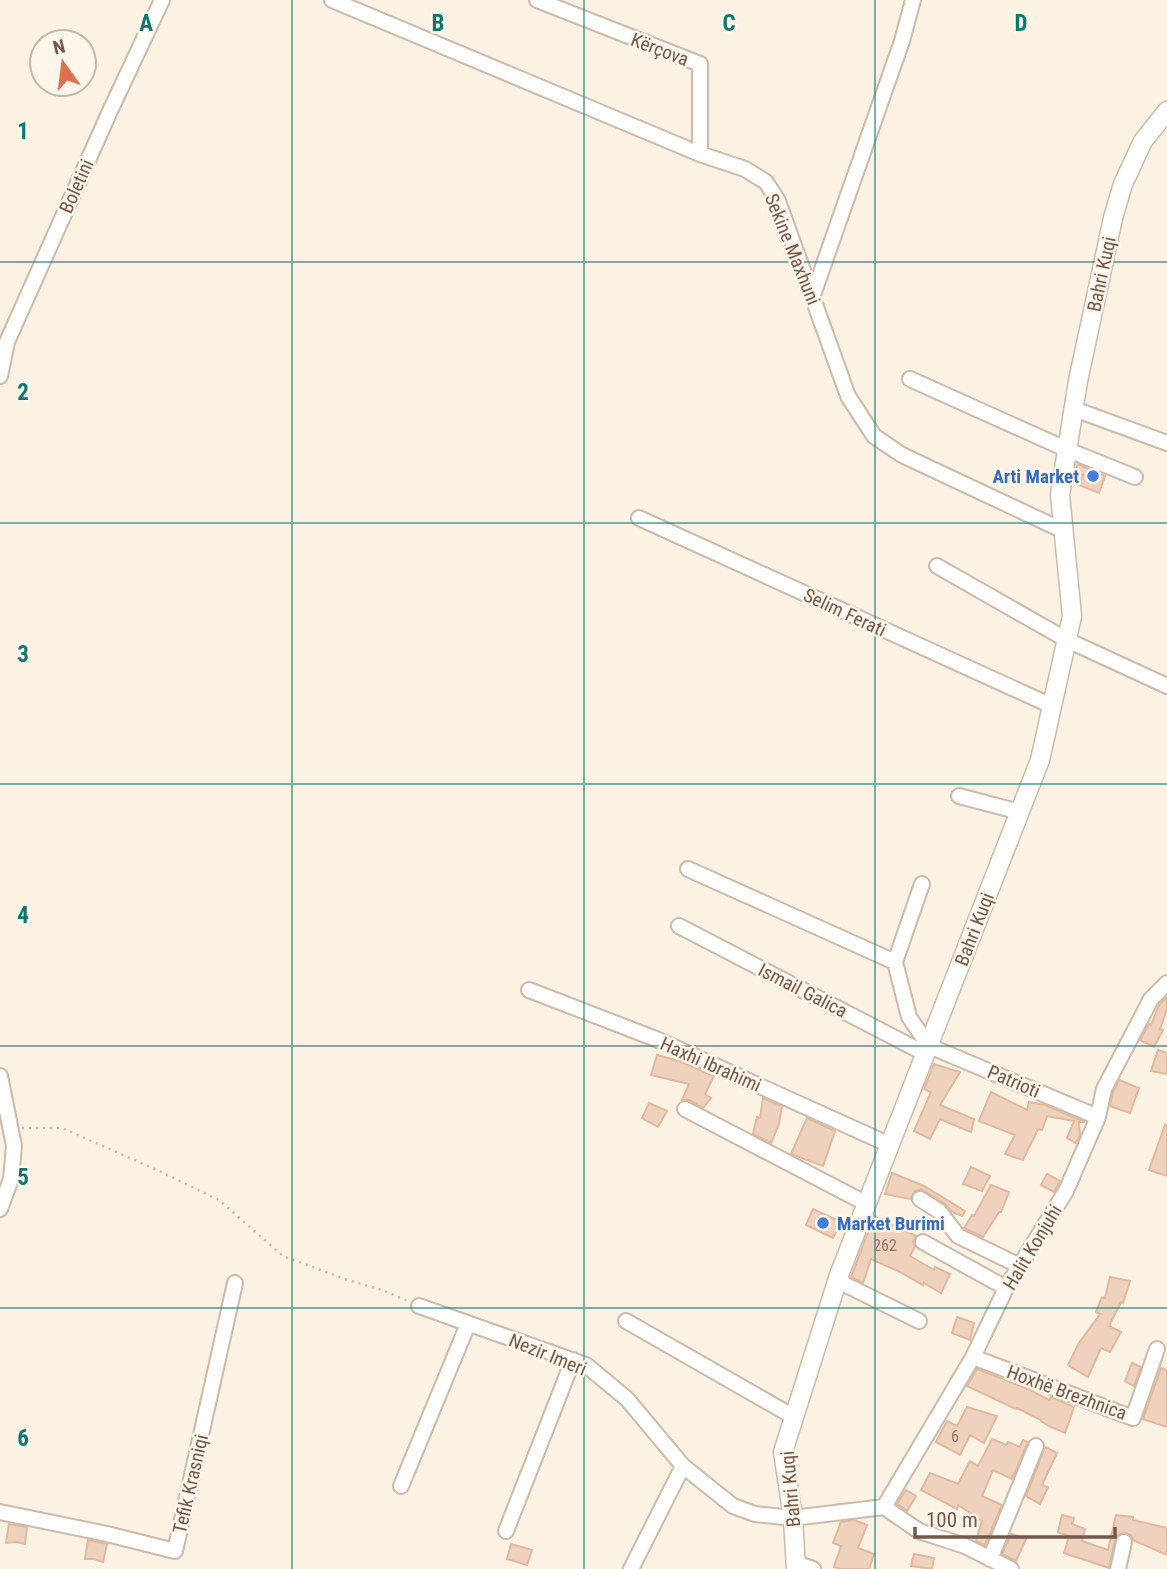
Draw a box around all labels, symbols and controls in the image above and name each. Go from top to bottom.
text: A [139,10,153,37]
text: B [432,10,444,37]
text: C [722,10,736,37]
text: D [1015,10,1028,37]
north arrow [28,28,98,98]
street label: Kërçova [628,28,692,71]
text: N [51,34,67,60]
text: 1 [17,118,29,145]
street label: Boletini [54,156,99,217]
street label: Sekine Maxhuni [760,190,825,308]
street label: Bahri Kuqi [1082,234,1121,314]
text: 2 [17,379,29,406]
place label: Arti Market [992,465,1079,488]
marker: Arti Market [1085,468,1101,484]
street label: Selim Ferati [800,583,890,642]
text: 3 [17,641,29,668]
street label: Bahri Kuqi [950,889,999,969]
text: 4 [17,902,29,929]
street label: Ismail Galica [754,958,851,1023]
street label: Haxhi Ibrahimi [657,1032,765,1097]
street label: Patrioti [984,1060,1044,1103]
text: 5 [17,1164,29,1191]
street label: Halit Konjuhi [998,1200,1067,1294]
place label: Market Burimi [837,1212,945,1235]
marker: Market Burimi [815,1215,831,1231]
house number: 262 [873,1236,897,1255]
street label: Nezir Imeri [506,1329,590,1380]
street label: Hoxhë Brezhnica [1004,1360,1130,1425]
text: 6 [17,1425,29,1452]
house number: 6 [951,1427,959,1446]
street label: Tefik Krasniqi [168,1432,213,1536]
street label: Bahri Kuqi [776,1450,805,1528]
scale bar [915,1496,1114,1540]
text: 100 m [926,1508,978,1532]

